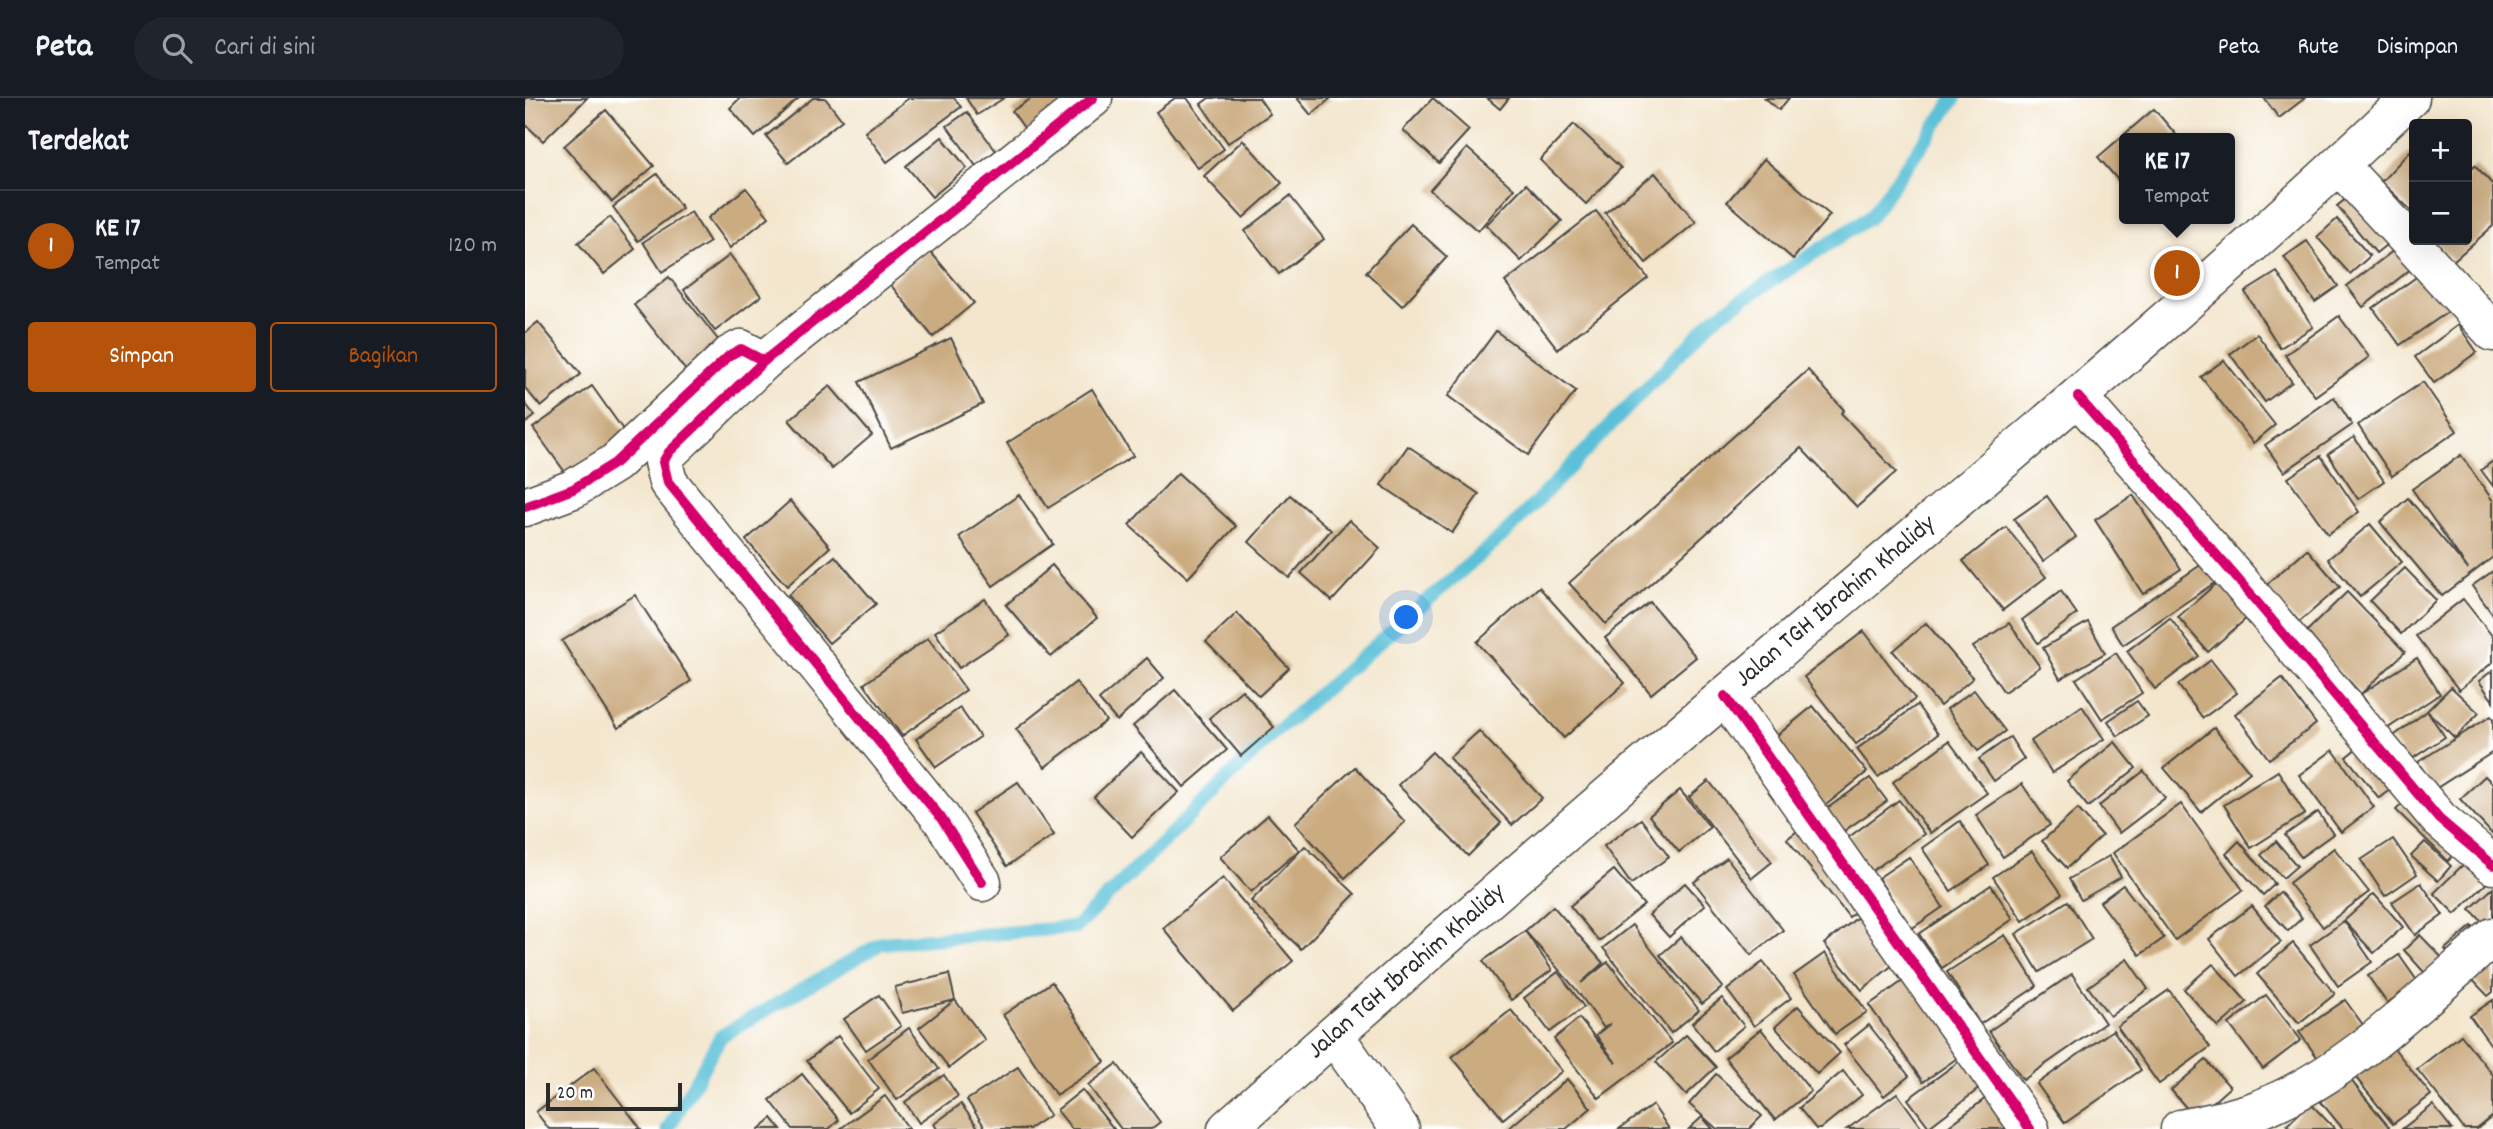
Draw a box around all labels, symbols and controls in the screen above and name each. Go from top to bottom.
search box [134,17,624,80]
text: Peta [35,25,92,72]
icon: search [158,29,196,67]
text: Cari di sini [214,30,315,67]
text: Peta [2218,31,2259,65]
text: Rute [2297,31,2339,65]
text: Disimpan [2377,31,2458,65]
map controls [2409,119,2472,245]
button: + [2409,119,2472,182]
text: Terdekat [28,122,129,165]
popup [2119,133,2235,224]
text: KE 17 [2145,144,2190,181]
text: Tempat [2145,181,2210,214]
button: − [2409,182,2472,245]
text: KE 17 [95,211,140,248]
text: 1 [48,230,54,263]
text: 120 m [448,230,497,263]
pin: 1 [2154,247,2200,299]
text: Tempat [95,248,160,281]
button: Simpan [28,322,256,392]
button: Bagikan [270,322,497,392]
street label: Jalan TGH Ibrahim Khalidy [1727,506,1945,697]
your location [1389,600,1423,634]
street label: Jalan TGH Ibrahim Khalidy [1300,875,1515,1069]
scale bar [546,1080,683,1112]
text: 20 m [557,1081,593,1108]

